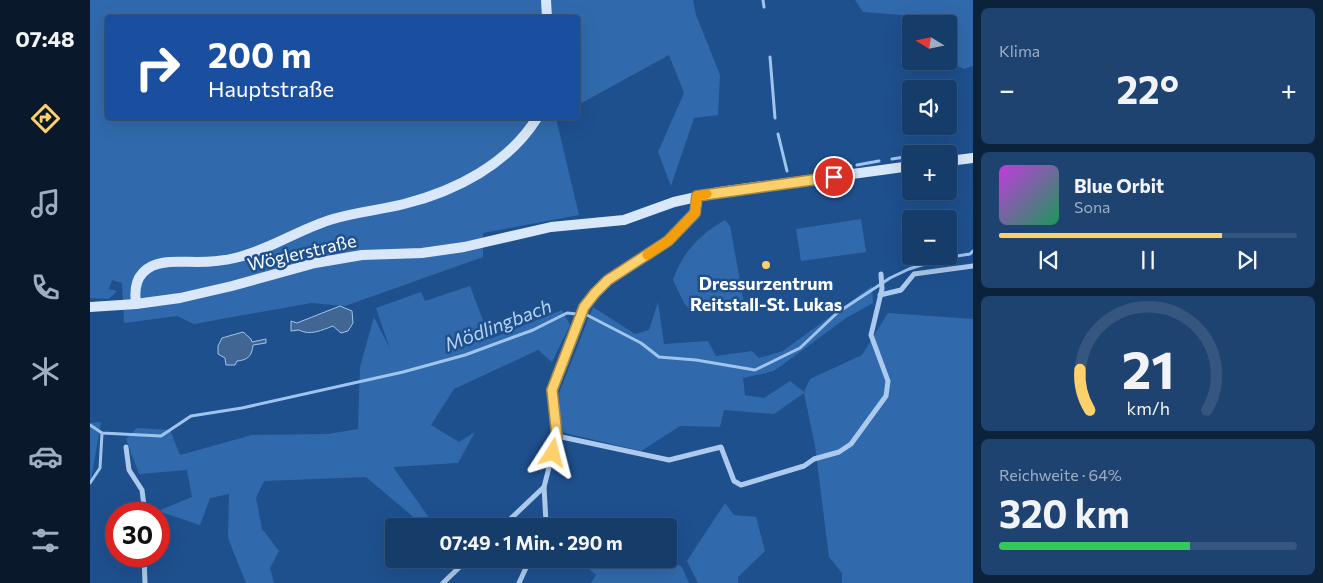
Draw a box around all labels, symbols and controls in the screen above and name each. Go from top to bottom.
north arrow [902,15,958,70]
map controls [902,15,957,265]
text: 07:48 [15,25,75,52]
text: 200 m [208,32,311,75]
icon: right [125,35,190,100]
text: Klima [999,41,1040,60]
text: 22° [1116,65,1179,112]
text: − [999,72,1015,106]
text: + [1281,72,1297,106]
text: Hauptstraße [208,75,334,102]
button: sound [902,80,957,135]
icon: directions [28,101,63,136]
button: + [902,145,957,200]
pin [813,156,855,198]
icon: arrive [820,163,848,191]
text: Blue Orbit [1074,174,1164,197]
icon: music [28,186,63,221]
text: Sona [1074,197,1110,216]
button: − [902,210,957,265]
street label: Wöglerstraße [245,229,358,275]
icon: previous [1035,246,1063,274]
icon: pause [1134,246,1162,274]
icon: next [1233,246,1261,274]
marker: Dressurzentrum Reitstall-St. Lukas [760,259,772,271]
icon: phone [28,270,63,305]
place label: Dressurzentrum Reitstall-St. Lukas [690,272,842,315]
water label: Mödlingbach [441,294,555,355]
text: 21 [1121,336,1175,400]
icon: climate [28,354,63,389]
text: km/h [1126,397,1170,419]
position arrow [526,426,578,478]
icon: car [28,439,63,474]
text: Reichweite · 64% [999,465,1122,484]
text: 320 km [999,489,1130,536]
speed limit sign: 30 [105,502,170,567]
icon: filters [28,523,63,558]
text: 07:49 · 1 Min. · 290 m [440,531,622,554]

